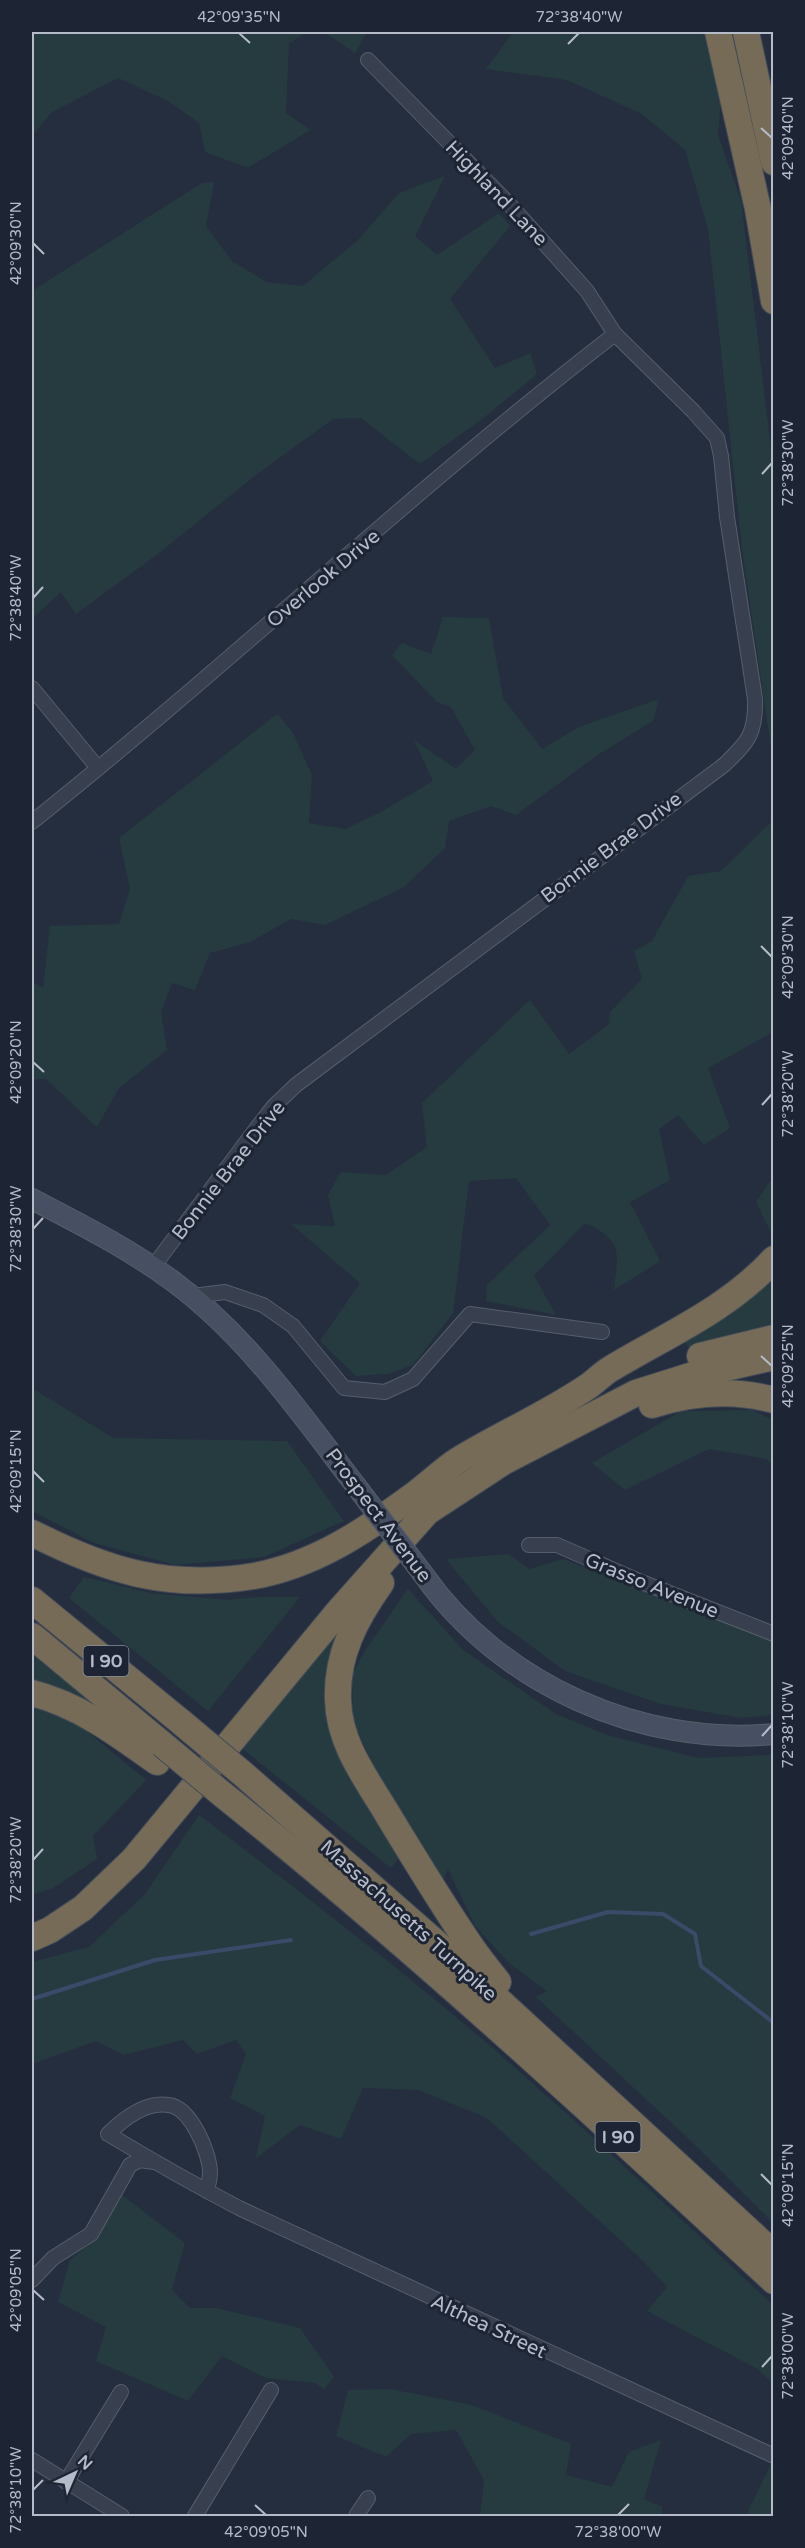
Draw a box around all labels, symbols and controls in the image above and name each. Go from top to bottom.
text: 42°09'35"N [197,8,281,26]
text: 72°38'40"W [536,8,622,26]
text: 42°09'40"N [779,96,797,180]
street label: Highland Lane [440,136,553,251]
text: 42°09'30"N [7,201,25,285]
text: 72°38'30"W [779,420,797,506]
street label: Overlook Drive [262,524,385,633]
text: 72°38'40"W [7,555,25,641]
street label: Bonnie Brae Drive [536,787,687,909]
text: 42°09'30"N [779,915,797,999]
text: 42°09'20"N [7,1020,25,1104]
text: 72°38'20"W [779,1051,797,1137]
street label: Bonnie Brae Drive [167,1096,291,1245]
text: 72°38'30"W [7,1186,25,1272]
text: 42°09'25"N [779,1324,797,1408]
text: 42°09'15"N [7,1429,25,1513]
street label: Prospect Avenue [320,1444,436,1587]
street label: Grasso Avenue [581,1548,722,1624]
road number: I 90 [84,1646,128,1676]
text: 72°38'10"W [779,1682,797,1768]
text: 72°38'20"W [7,1817,25,1903]
street label: Massachusetts Turnpike [315,1835,502,2006]
road number: I 90 [596,2122,640,2152]
text: 42°09'15"N [779,2143,797,2227]
text: 42°09'05"N [7,2248,25,2332]
street label: Althea Street [427,2290,550,2364]
text: 72°38'00"W [779,2313,797,2399]
north arrow [45,2443,105,2503]
text: 72°38'10"W [7,2447,25,2533]
text: N [73,2451,96,2475]
text: 42°09'05"N [224,2523,308,2541]
text: 72°38'00"W [575,2523,661,2541]

